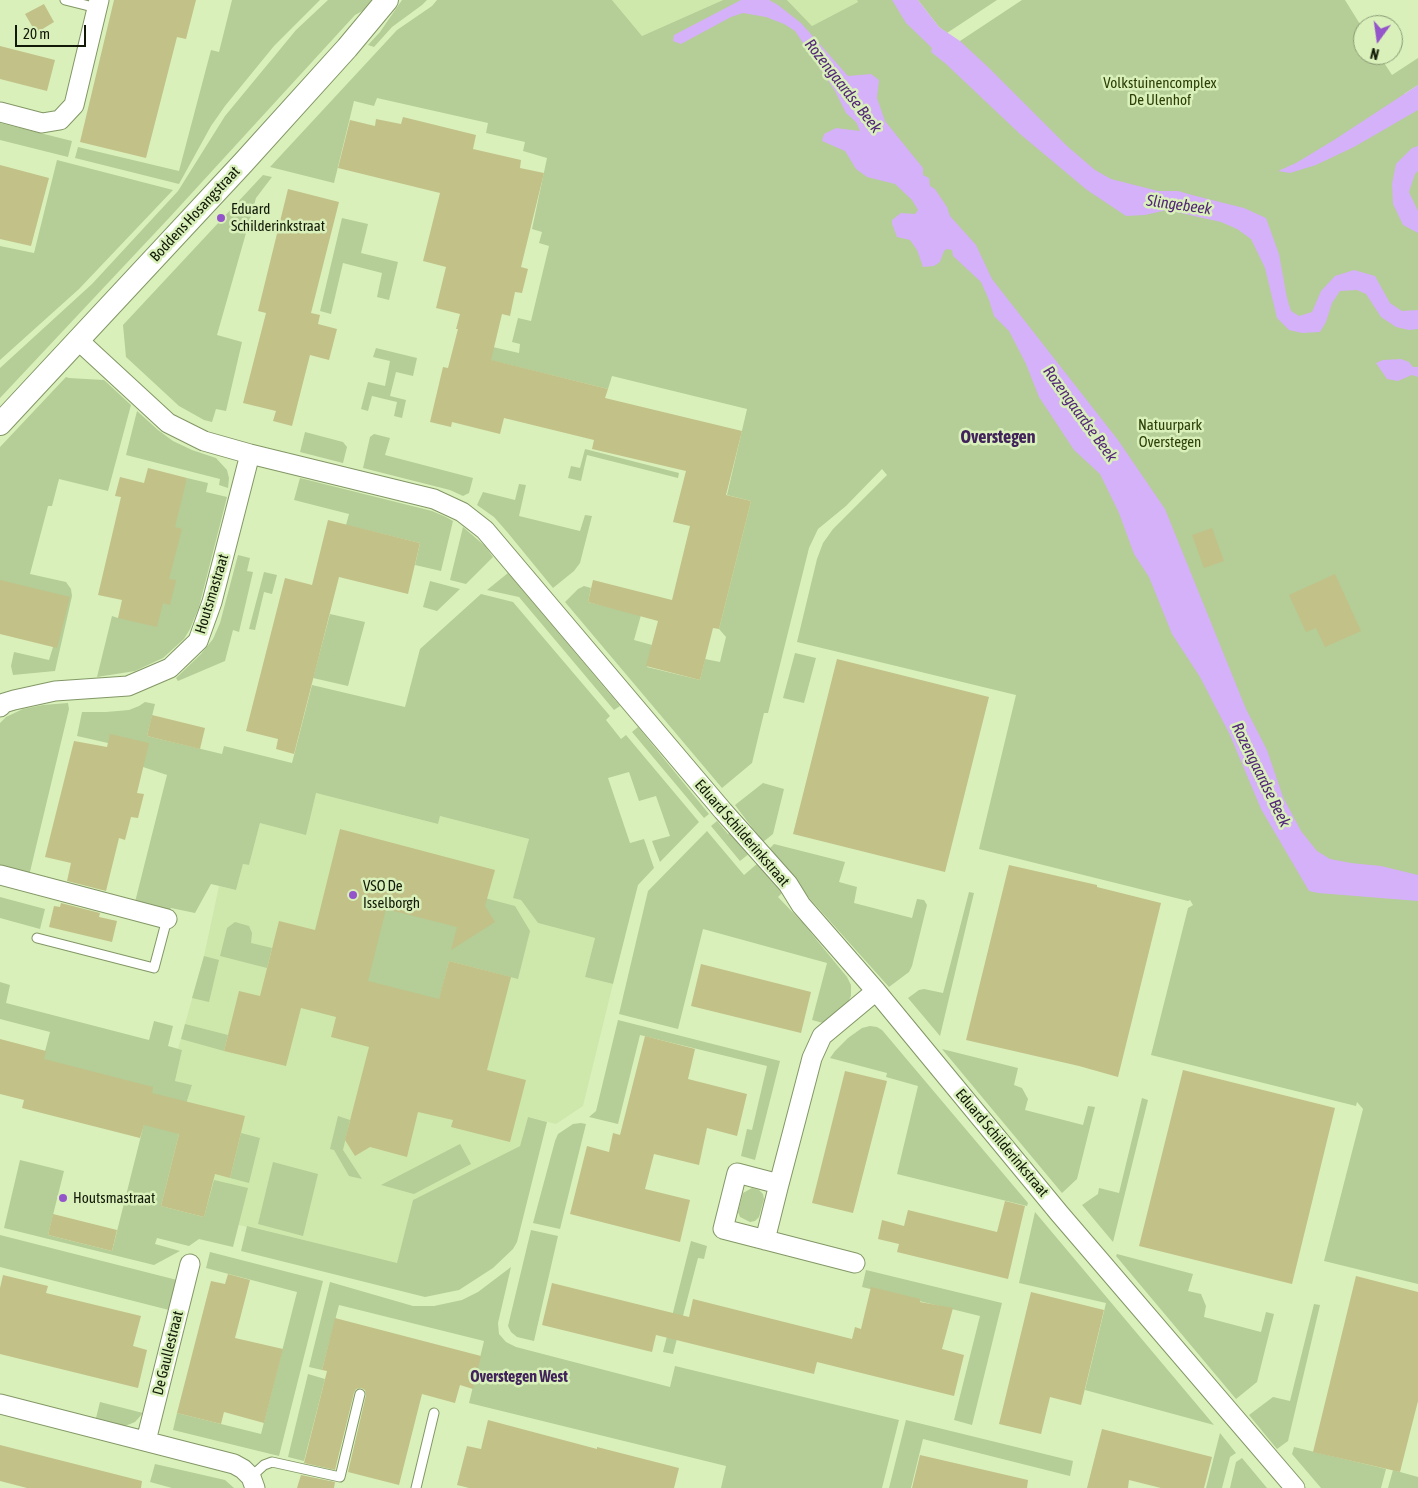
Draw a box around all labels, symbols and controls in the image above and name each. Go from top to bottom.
scale bar [18,15,89,47]
north arrow [1353,15,1403,65]
text: 20 m [23,25,50,42]
water label: Rozengaardse Beek [800,35,886,137]
text: N [1369,45,1381,62]
park label: Volkstuinencomplex De Ulenhof [1103,74,1217,109]
street label: Boddens Hosangstraat [146,163,244,265]
water label: Slingebeek [1145,191,1213,219]
place label: Eduard Schilderinkstraat [231,200,325,235]
marker: Eduard Schilderinkstraat [215,212,227,224]
water label: Rozengaardse Beek [1039,362,1121,466]
park label: Natuurpark Overstegen [1138,416,1202,451]
district label: Overstegen [960,426,1036,448]
street label: Houtsmastraat [191,552,233,636]
water label: Rozengaardse Beek [1227,720,1295,830]
street label: Eduard Schilderinkstraat [691,776,793,890]
place label: VSO De Isselborgh [363,877,420,912]
marker: VSO De Isselborgh [347,889,359,901]
street label: Eduard Schilderinkstraat [952,1085,1052,1201]
place label: Houtsmastraat [73,1189,155,1207]
marker: Houtsmastraat [57,1192,69,1204]
street label: De Gaullestraat [149,1309,187,1397]
district label: Overstegen West [470,1367,568,1387]

